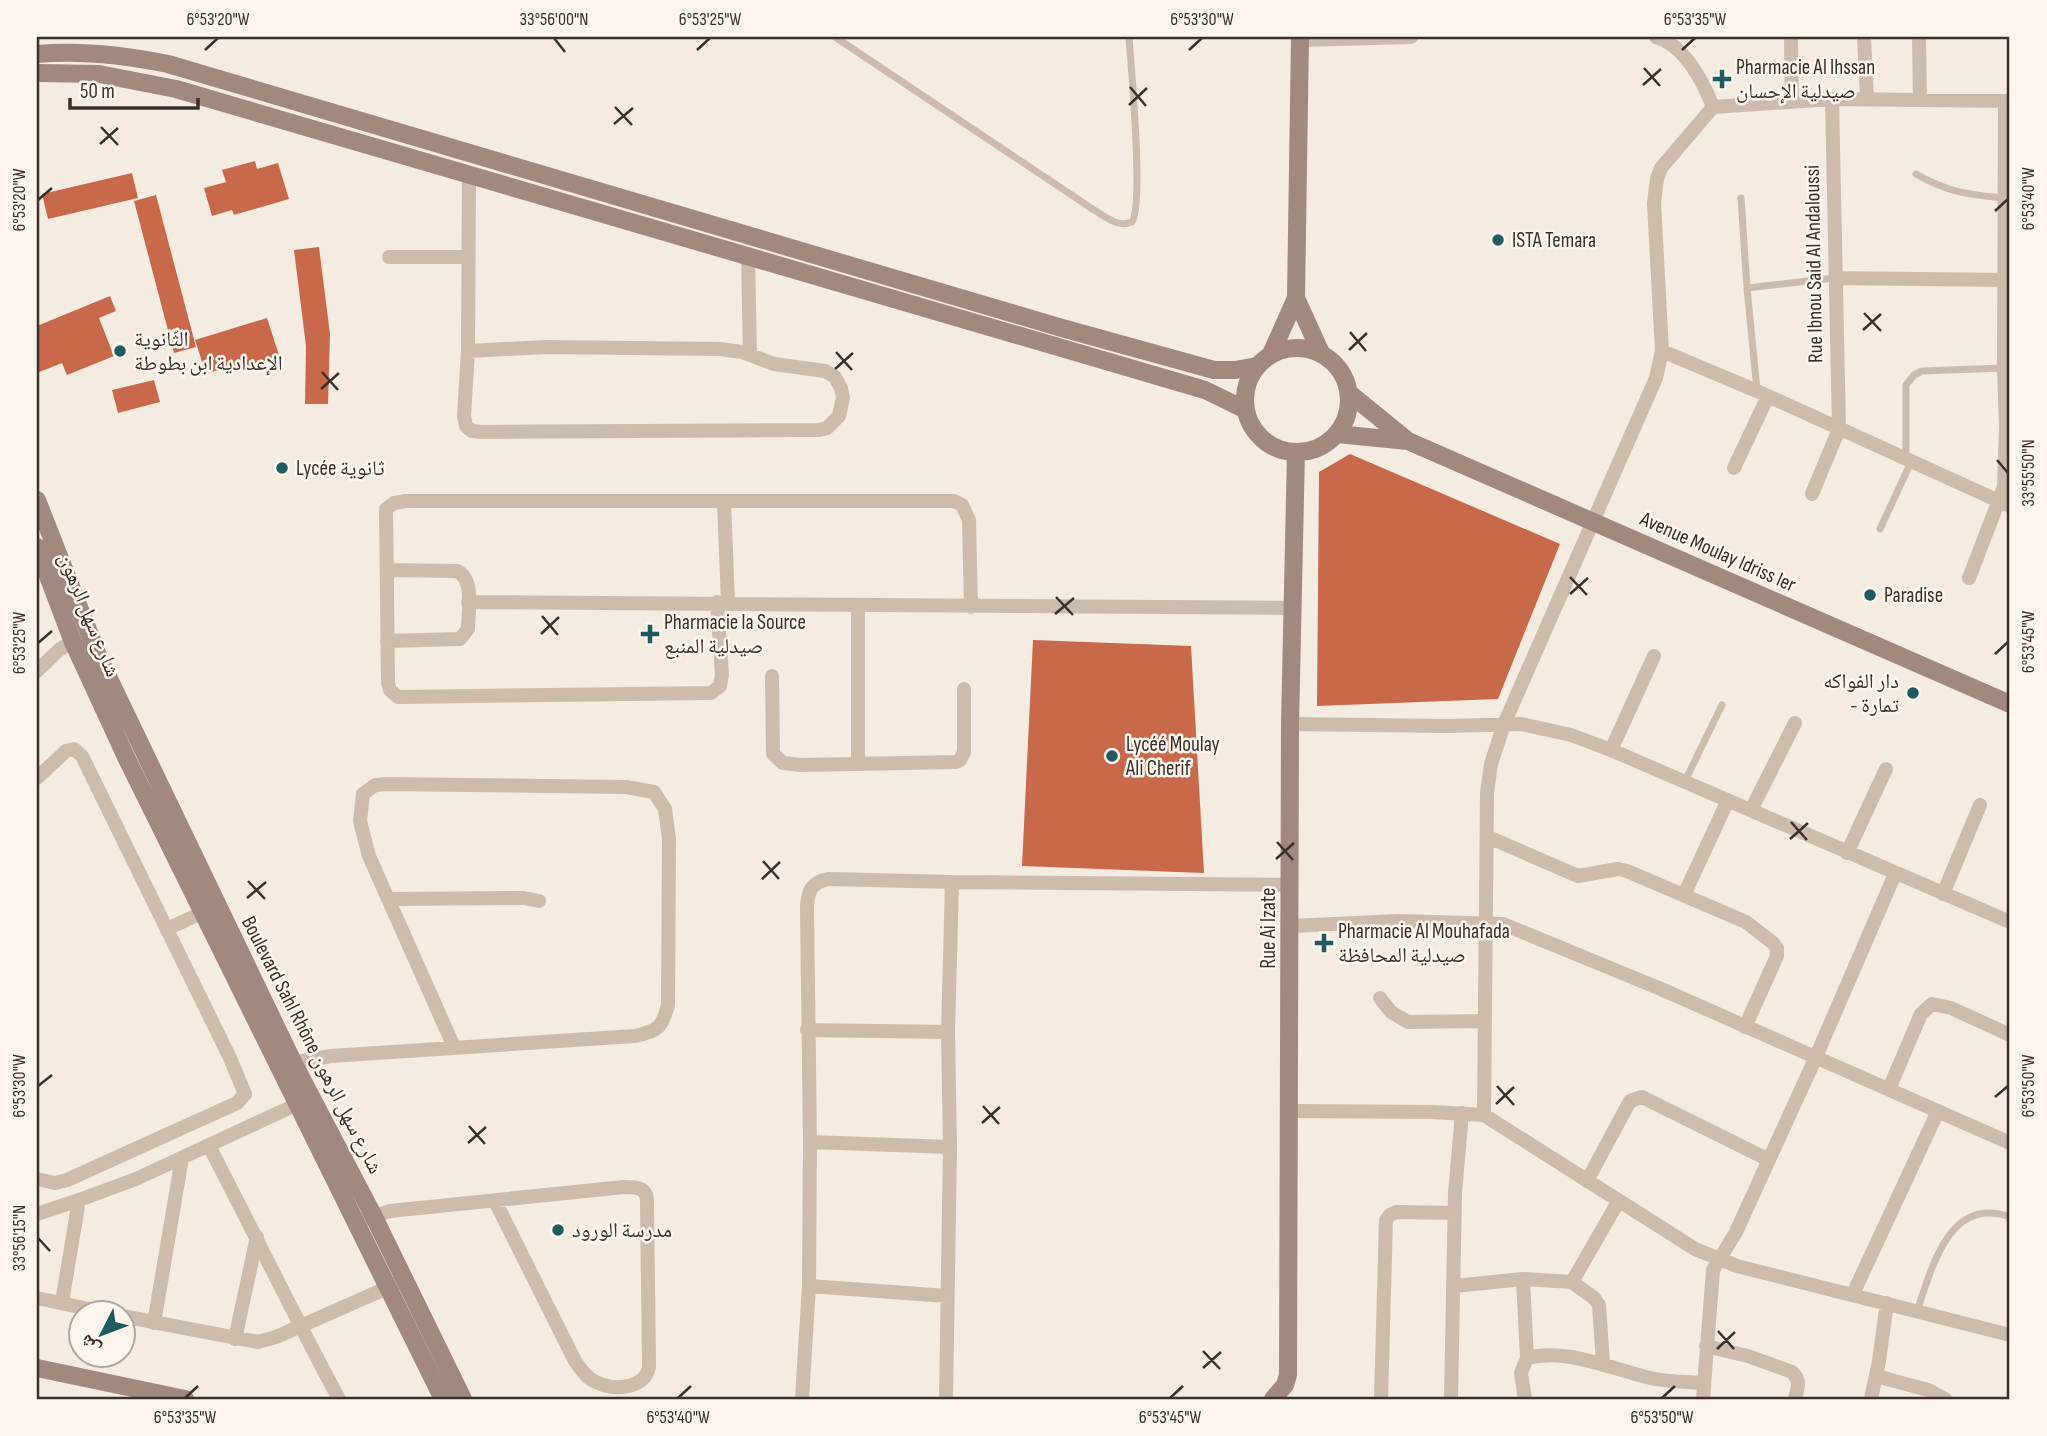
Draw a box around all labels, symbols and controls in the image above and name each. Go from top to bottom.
text: 6°53'20"W [186,9,250,30]
text: 33°56'00"N [520,9,588,30]
text: 6°53'25"W [679,9,741,30]
text: 6°53'30"W [1170,9,1234,30]
text: 6°53'35"W [1664,9,1726,30]
place label: Pharmacie Al Ihssan صيدلية الإحسان [1736,55,1875,104]
scale bar [70,66,198,110]
marker: Pharmacie Al Ihssan صيدلية الإحسان [1714,71,1730,87]
text: 50 m [80,79,115,104]
street label: Rue Ibnou Said Al Andaloussi [1800,165,1828,363]
text: 6°53'40"W [2018,167,2039,231]
text: 6°53'20"W [9,168,30,232]
place label: ISTA Temara [1512,228,1596,253]
marker: ISTA Temara [1490,232,1506,248]
place label: الثّانوية الإعدادية ابن بطوطة [134,327,283,376]
marker: الثّانوية الإعدادية ابن بطوطة [112,343,128,359]
text: 33°55'50"N [2018,439,2039,507]
place label: Lycée ثانوية [296,456,385,481]
marker: Lycée ثانوية [274,460,290,476]
street label: Avenue Moulay Idriss Ier [1635,506,1800,598]
street label: شارع سهل الرهون [53,549,125,681]
place label: Paradise [1884,583,1943,608]
marker: Paradise [1862,587,1878,603]
place label: Pharmacie la Source صيدلية المنبع [664,610,806,659]
text: 6°53'45"W [2018,610,2039,673]
text: 6°53'25"W [9,612,30,674]
marker: Pharmacie la Source صيدلية المنبع [642,626,658,642]
place label: دار الفواكه - تمارة [1823,669,1899,718]
marker: دار الفواكه - تمارة [1905,685,1921,701]
place label: Lycéé Moulay Ali Cherif [1125,732,1220,781]
marker: Lycéé Moulay Ali Cherif [1104,748,1120,764]
street label: Rue Ai Izate [1256,887,1281,969]
street label: Boulevard Sahl Rhône شارع سهل الرهون [236,912,388,1178]
place label: Pharmacie Al Mouhafada صيدلية المحافظة [1338,919,1510,968]
marker: Pharmacie Al Mouhafada صيدلية المحافظة [1316,935,1332,951]
text: 6°53'30"W [9,1054,30,1118]
text: 6°53'50"W [2018,1054,2039,1117]
text: 33°56'15"N [9,1205,30,1271]
place label: مدرسة الورود [572,1218,672,1243]
marker: مدرسة الورود [550,1222,566,1238]
north arrow [66,1300,136,1370]
text: ش [75,1329,106,1360]
text: 6°53'35"W [154,1407,216,1428]
text: 6°53'40"W [646,1407,710,1428]
text: 6°53'45"W [1139,1407,1202,1428]
text: 6°53'50"W [1631,1407,1694,1428]

